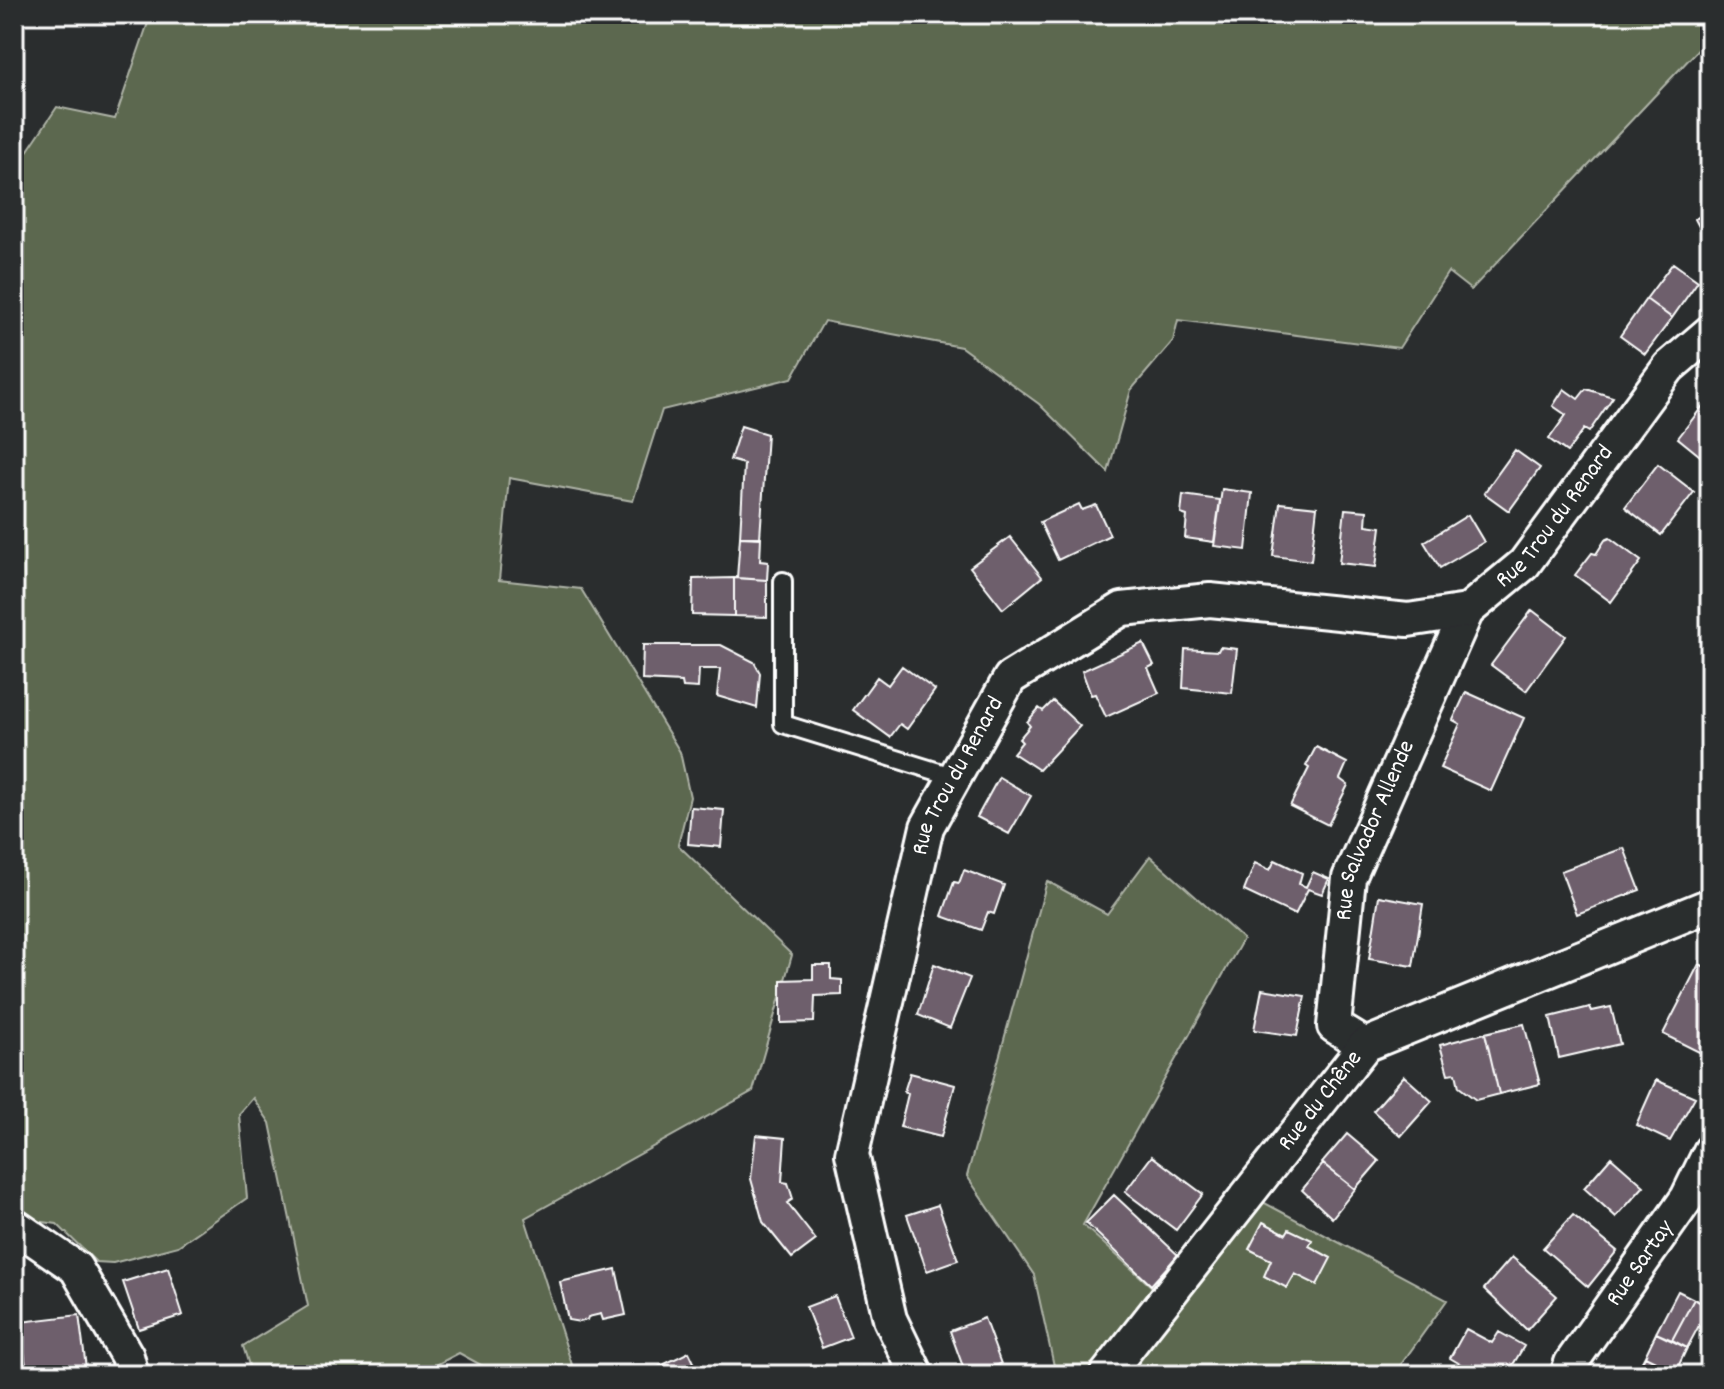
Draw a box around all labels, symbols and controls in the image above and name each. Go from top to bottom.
street label: Rue Trou du Renard [1489,438,1623,597]
street label: Rue Trou du Renard [904,691,1013,859]
street label: Rue Salvador Allende [1328,735,1425,922]
street label: Rue du Chêne [1270,1044,1371,1159]
street label: Rue Sartay [1598,1213,1684,1314]

